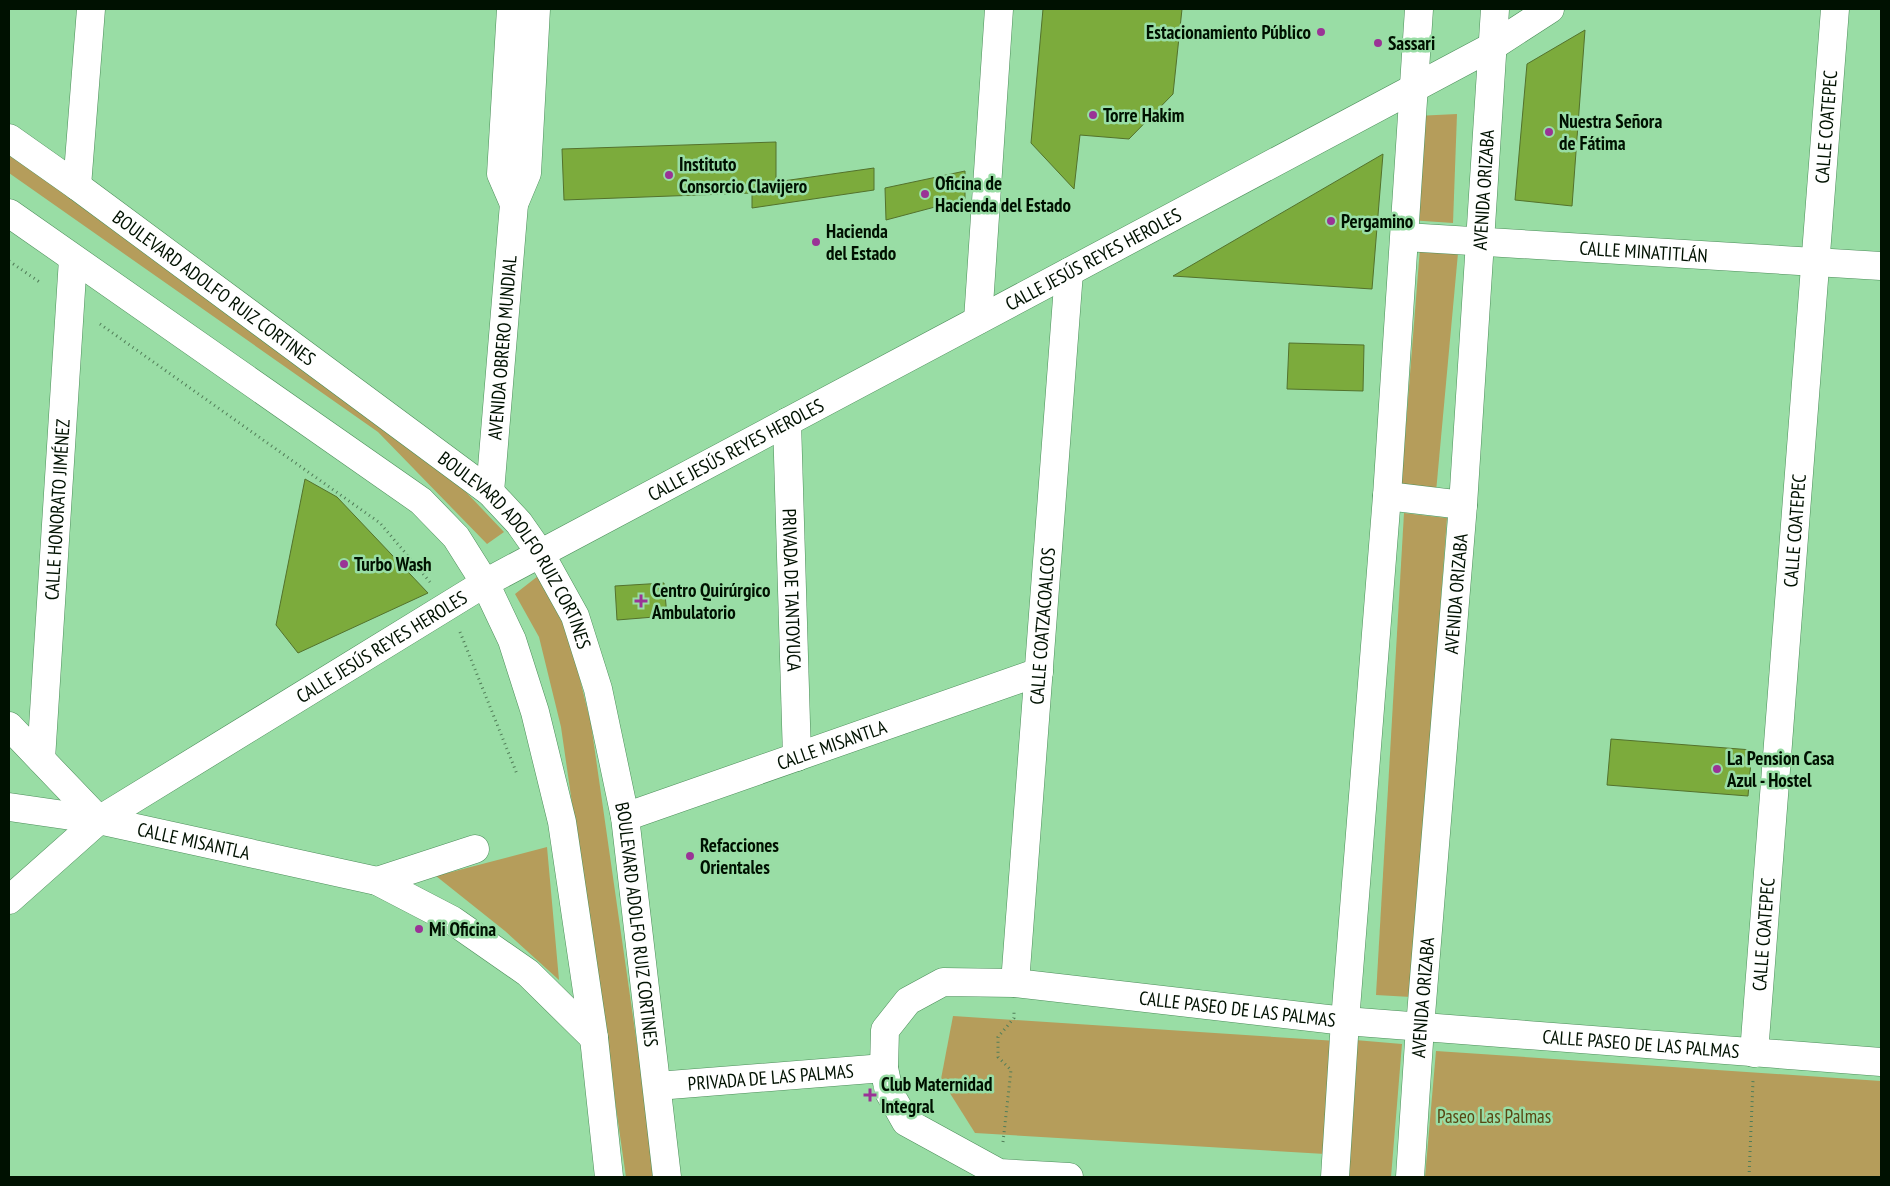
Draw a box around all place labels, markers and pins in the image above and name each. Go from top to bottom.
place label: Estacionamiento Público [1146,20,1311,44]
marker: Estacionamiento Público [1315,26,1327,38]
place label: Sassari [1388,31,1435,55]
marker: Sassari [1372,37,1384,49]
place label: Torre Hakim [1103,103,1184,127]
marker: Torre Hakim [1087,109,1099,121]
place label: Nuestra Señora de Fátima [1559,109,1662,155]
marker: Nuestra Señora de Fátima [1543,126,1555,138]
place label: Instituto Consorcio Clavijero [679,152,807,198]
marker: Instituto Consorcio Clavijero [663,169,675,181]
place label: Oficina de Hacienda del Estado [935,171,1071,217]
marker: Oficina de Hacienda del Estado [919,188,931,200]
place label: Pergamino [1341,209,1413,233]
marker: Pergamino [1325,215,1337,227]
place label: Hacienda del Estado [826,219,896,265]
marker: Hacienda del Estado [810,236,822,248]
place label: Turbo Wash [354,552,432,576]
marker: Turbo Wash [338,558,350,570]
place label: Centro Quirúrgico Ambulatorio [651,578,770,624]
marker: Centro Quirúrgico Ambulatorio [634,594,648,608]
place label: La Pension Casa Azul - Hostel [1726,746,1835,792]
marker: La Pension Casa Azul - Hostel [1711,763,1723,775]
place label: Refacciones Orientales [700,833,779,879]
marker: Refacciones Orientales [684,850,696,862]
place label: Mi Oficina [429,917,496,941]
marker: Mi Oficina [413,923,425,935]
place label: Club Maternidad Integral [881,1072,992,1118]
marker: Club Maternidad Integral [863,1088,877,1102]

